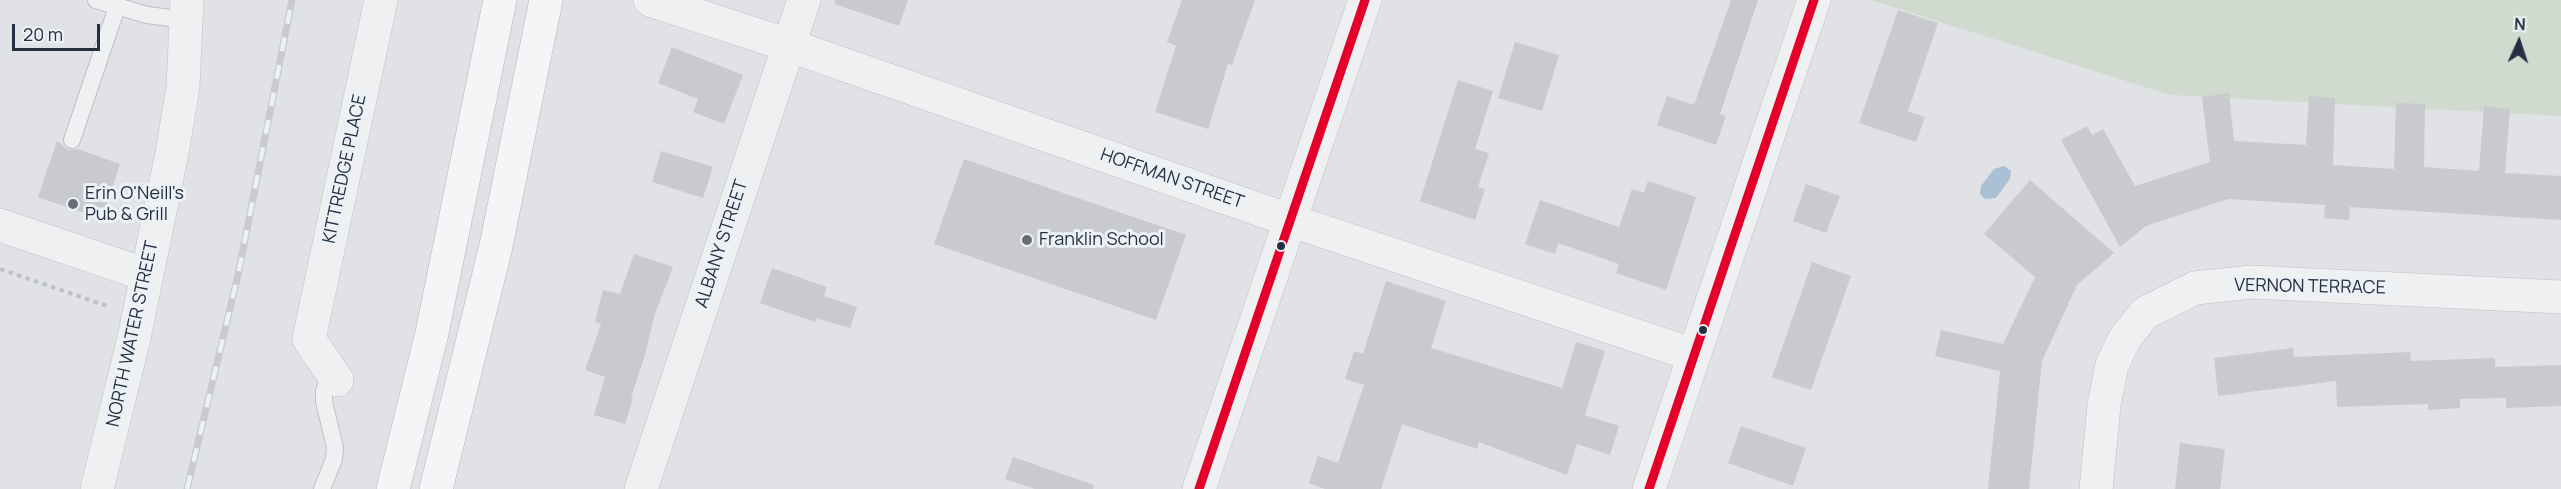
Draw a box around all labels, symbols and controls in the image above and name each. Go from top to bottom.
scale bar [15,12,104,50]
north arrow [2489,12,2549,72]
text: N [2514,13,2526,35]
text: 20 m [23,22,63,46]
street label: KITTREDGE PLACE [319,92,371,246]
street label: HOFFMAN STREET [1097,144,1247,214]
street label: ALBANY STREET [691,177,753,311]
place label: Erin O'Neill's Pub & Grill [85,183,184,226]
marker: Erin O'Neill's Pub & Grill [66,197,80,211]
place label: Franklin School [1039,229,1164,251]
marker: Franklin School [1020,233,1034,247]
street label: NORTH WATER STREET [103,239,163,429]
unlabelled marker [1275,240,1287,252]
street label: VERNON TERRACE [2234,275,2386,299]
unlabelled marker [1697,324,1709,336]

